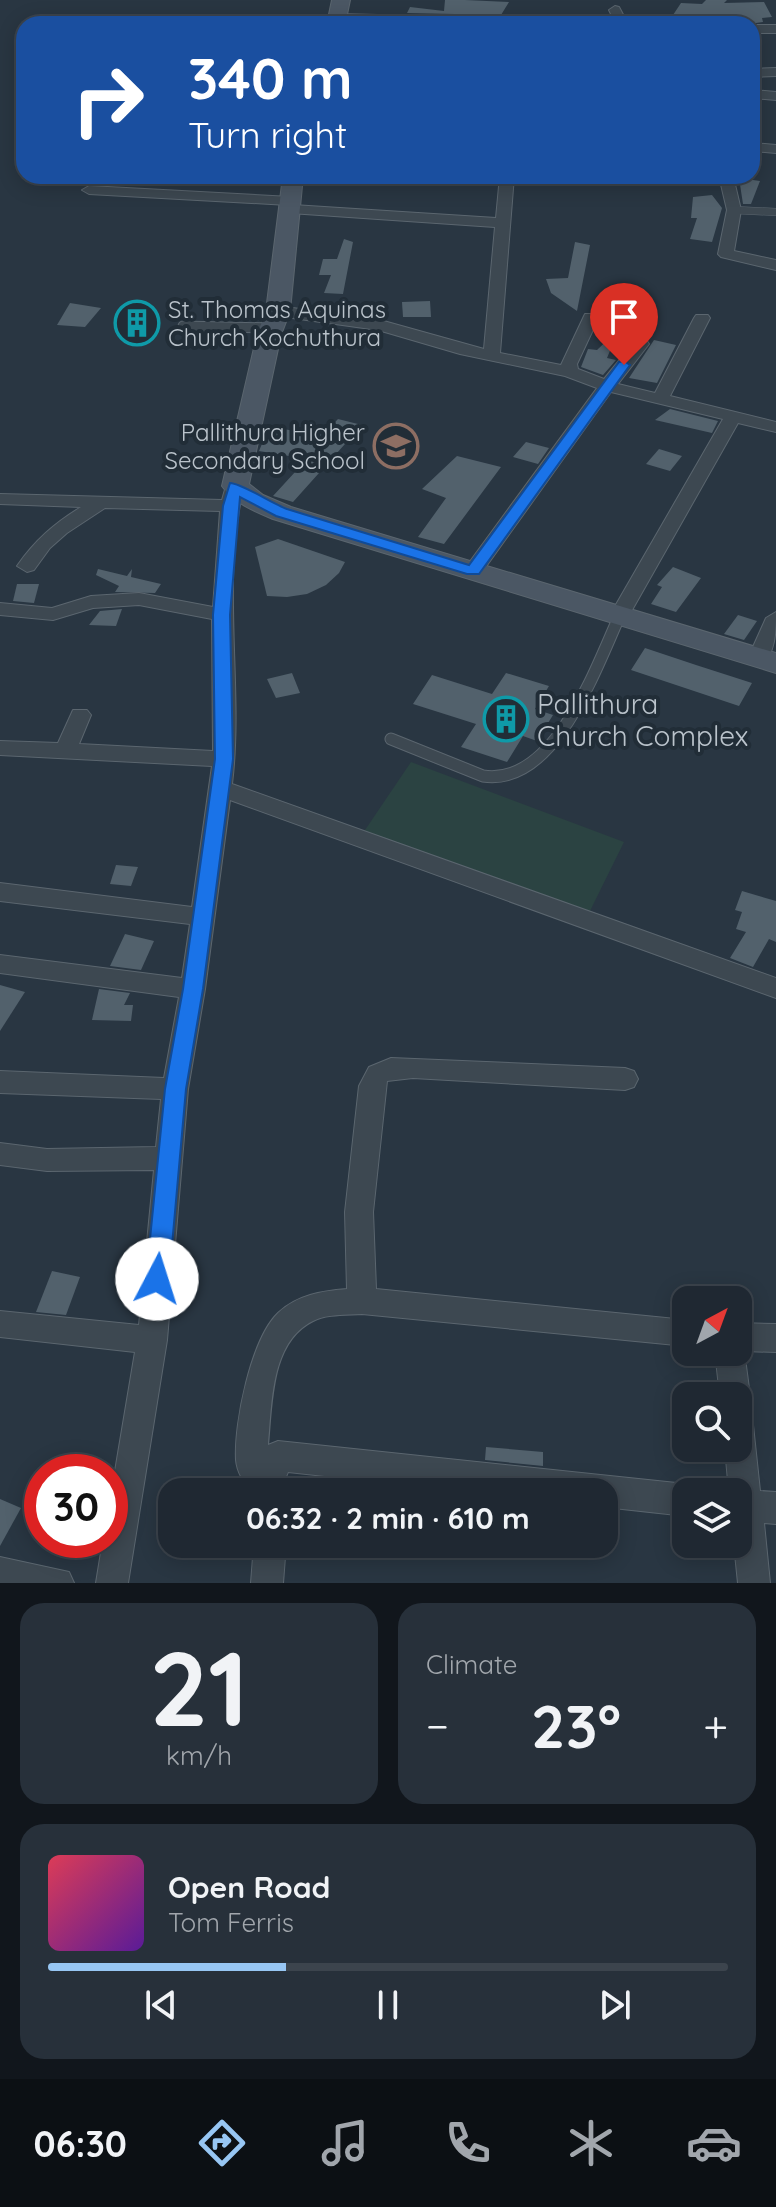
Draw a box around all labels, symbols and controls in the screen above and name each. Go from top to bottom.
text: 340 m [188,43,353,113]
icon: right [56,48,160,152]
text: Turn right [188,112,347,157]
pin [590,283,658,365]
place label: St. Thomas Aquinas Church Kochuthura [168,294,386,352]
icon: arrive [602,295,646,339]
building icon: St. Thomas Aquinas Church Kochuthura [113,299,161,347]
place label: Pallithura Higher Secondary School [165,417,365,475]
school or university icon: Pallithura Higher Secondary School [372,422,420,470]
place label: Pallithura Church Complex [537,686,748,753]
building icon: Pallithura Church Complex [482,695,530,743]
position arrow [115,1237,199,1321]
north arrow [672,1286,752,1366]
map controls [672,1286,752,1558]
button: search [672,1382,752,1462]
speed limit sign: 30 [24,1454,128,1558]
button: layers [672,1478,752,1558]
text: 06:32 · 2 min · 610 m [246,1499,530,1537]
text: 21 [149,1622,249,1752]
text: Climate [426,1648,517,1681]
text: 23° [531,1688,621,1763]
text: − [426,1698,449,1753]
text: + [703,1698,728,1753]
text: km/h [166,1739,232,1772]
text: Open Road [168,1868,330,1906]
text: Tom Ferris [168,1906,294,1939]
icon: previous [139,1983,183,2027]
icon: pause [366,1983,410,2027]
icon: next [593,1983,637,2027]
icon: directions [194,2115,250,2171]
icon: music [317,2115,373,2171]
icon: phone [440,2115,496,2171]
icon: climate [563,2115,619,2171]
icon: car [686,2115,742,2171]
text: 06:30 [34,2121,127,2166]

